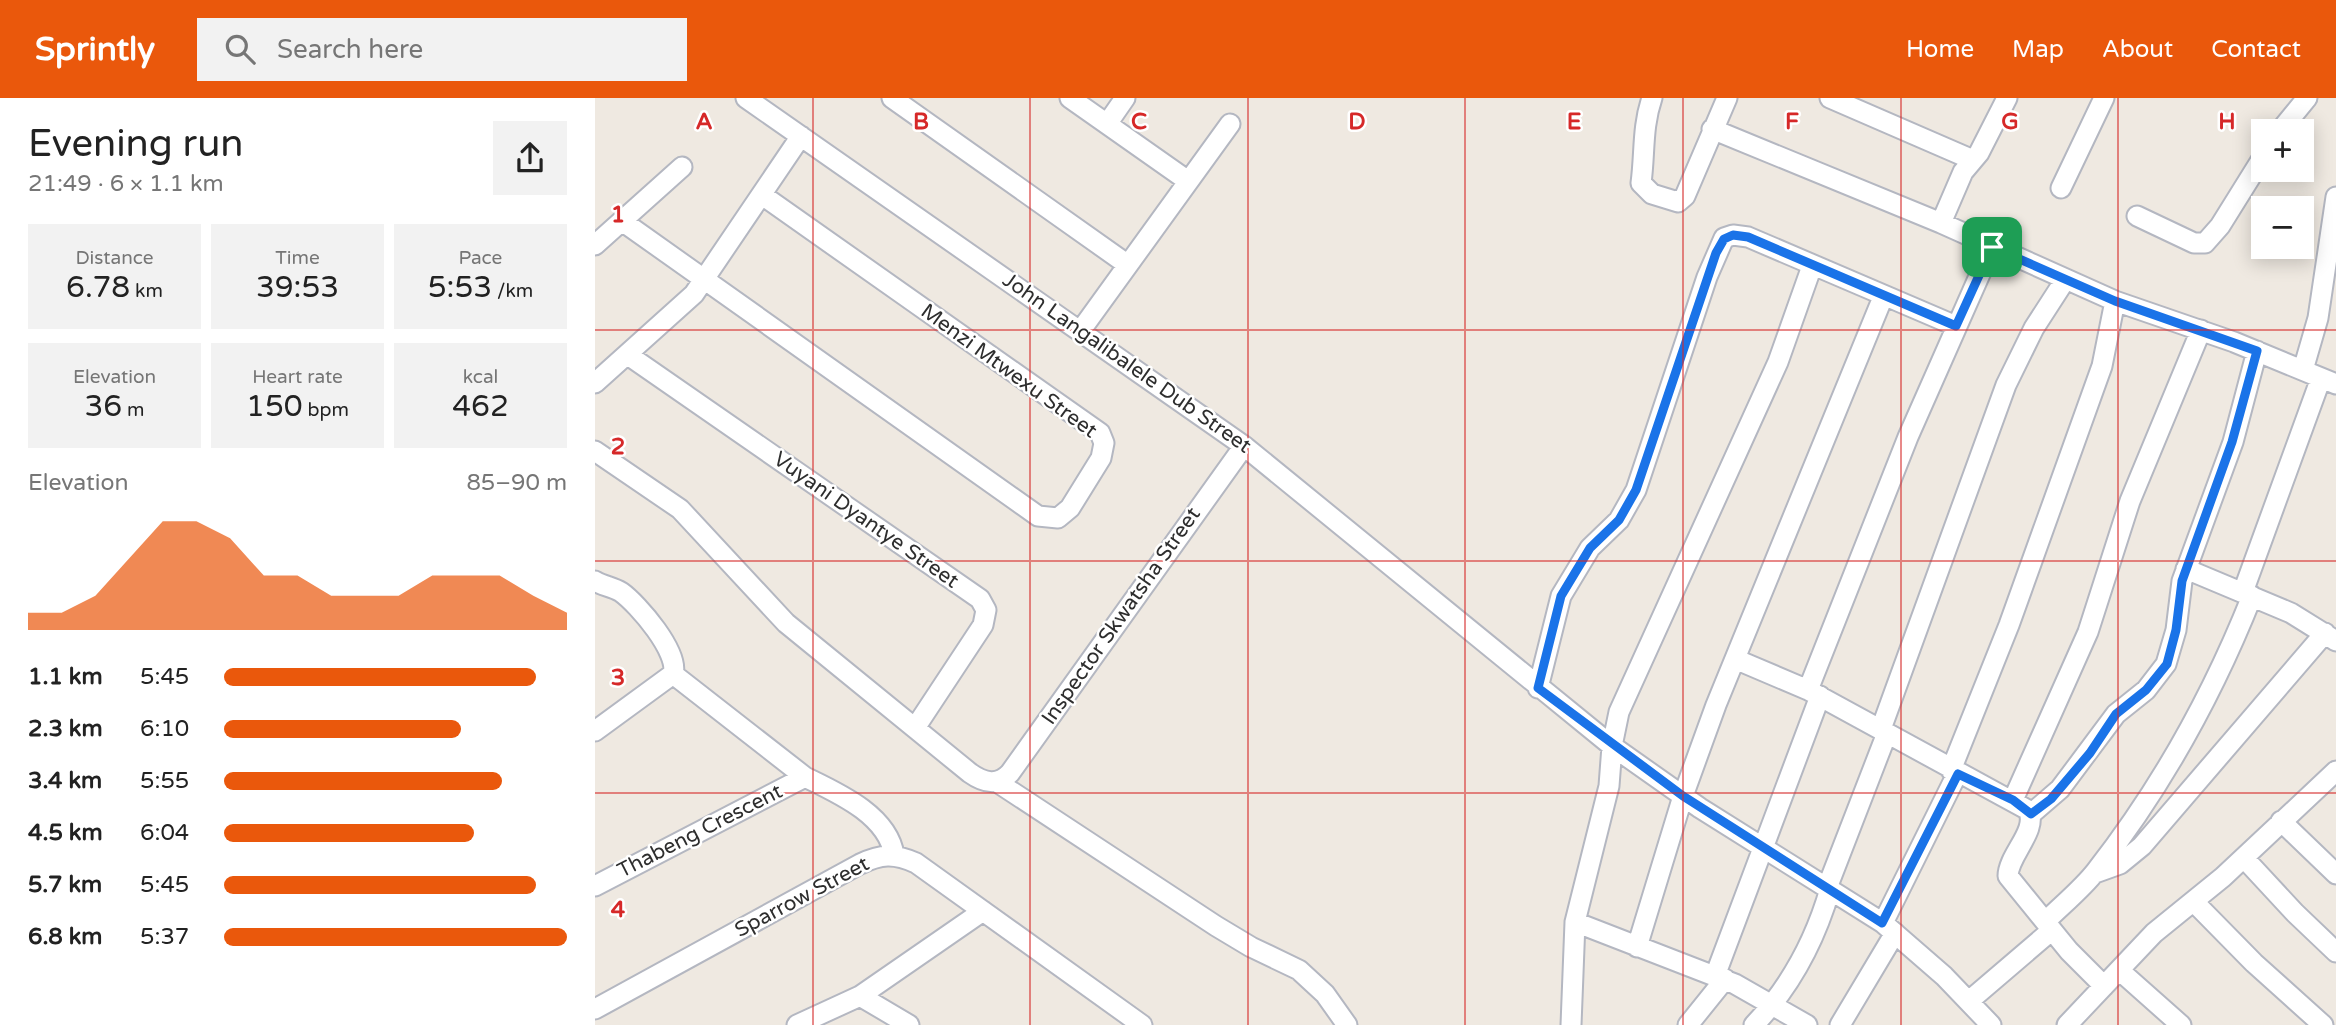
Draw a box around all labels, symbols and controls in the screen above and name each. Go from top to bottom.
search box [197,18,687,81]
text: Sprintly [35,30,155,69]
icon: search [221,30,259,68]
text: Search here [277,34,423,65]
text: Home [1906,35,1974,64]
text: Map [2012,35,2064,64]
text: About [2102,35,2173,64]
text: Contact [2211,35,2301,64]
text: A [695,108,713,136]
text: B [913,108,929,136]
text: C [1131,108,1147,136]
text: D [1348,108,1366,136]
text: E [1567,108,1581,136]
text: F [1785,108,1799,136]
text: G [2001,108,2019,136]
text: H [2218,108,2236,136]
map controls [2251,119,2314,259]
button: + [2251,119,2314,182]
text: Evening run [28,121,243,167]
button: share [493,121,567,195]
text: 21:49 · 6 × 1.1 km [28,170,224,198]
button: − [2251,196,2314,259]
text: 1 [611,201,625,229]
pin [1962,217,2022,277]
icon: arrive [1973,228,2011,266]
text: Distance [75,247,154,269]
text: Time [275,247,320,269]
text: Pace [459,247,502,269]
street label: John Langalibalele Dub Street [998,267,1256,459]
text: 6.78 [66,269,130,306]
text: 39:53 [256,269,339,306]
text: 5:53 [428,269,492,306]
text: km [130,280,163,302]
text: /km [492,280,533,302]
street label: Menzi Mtwexu Street [916,299,1102,443]
text: Elevation [73,366,156,388]
text: Heart rate [252,366,343,388]
text: kcal [463,366,498,388]
text: 36 [84,388,122,425]
text: 150 [246,388,303,425]
text: 462 [452,388,509,425]
text: m [122,399,145,421]
text: bpm [303,399,349,421]
text: 2 [611,433,625,461]
street label: Vuyani Dyantye Street [768,446,964,594]
text: Elevation [28,469,129,497]
text: 85–90 m [466,469,567,497]
street label: Inspector Skwatsha Street [1036,503,1206,729]
text: 1.1 km [28,663,103,691]
text: 5:45 [140,663,189,691]
text: 3 [611,664,625,692]
text: 2.3 km [28,715,103,743]
text: 6:10 [140,715,189,743]
text: 3.4 km [28,767,102,795]
text: 5:55 [140,767,189,795]
street label: Thabeng Crescent [613,779,787,883]
text: 4.5 km [28,819,103,847]
text: 6:04 [140,819,189,847]
street label: Sparrow Street [731,851,873,943]
text: 5.7 km [28,871,102,899]
text: 5:45 [140,871,189,899]
text: 4 [611,896,626,924]
text: 6.8 km [28,923,102,951]
text: 5:37 [140,923,189,951]

